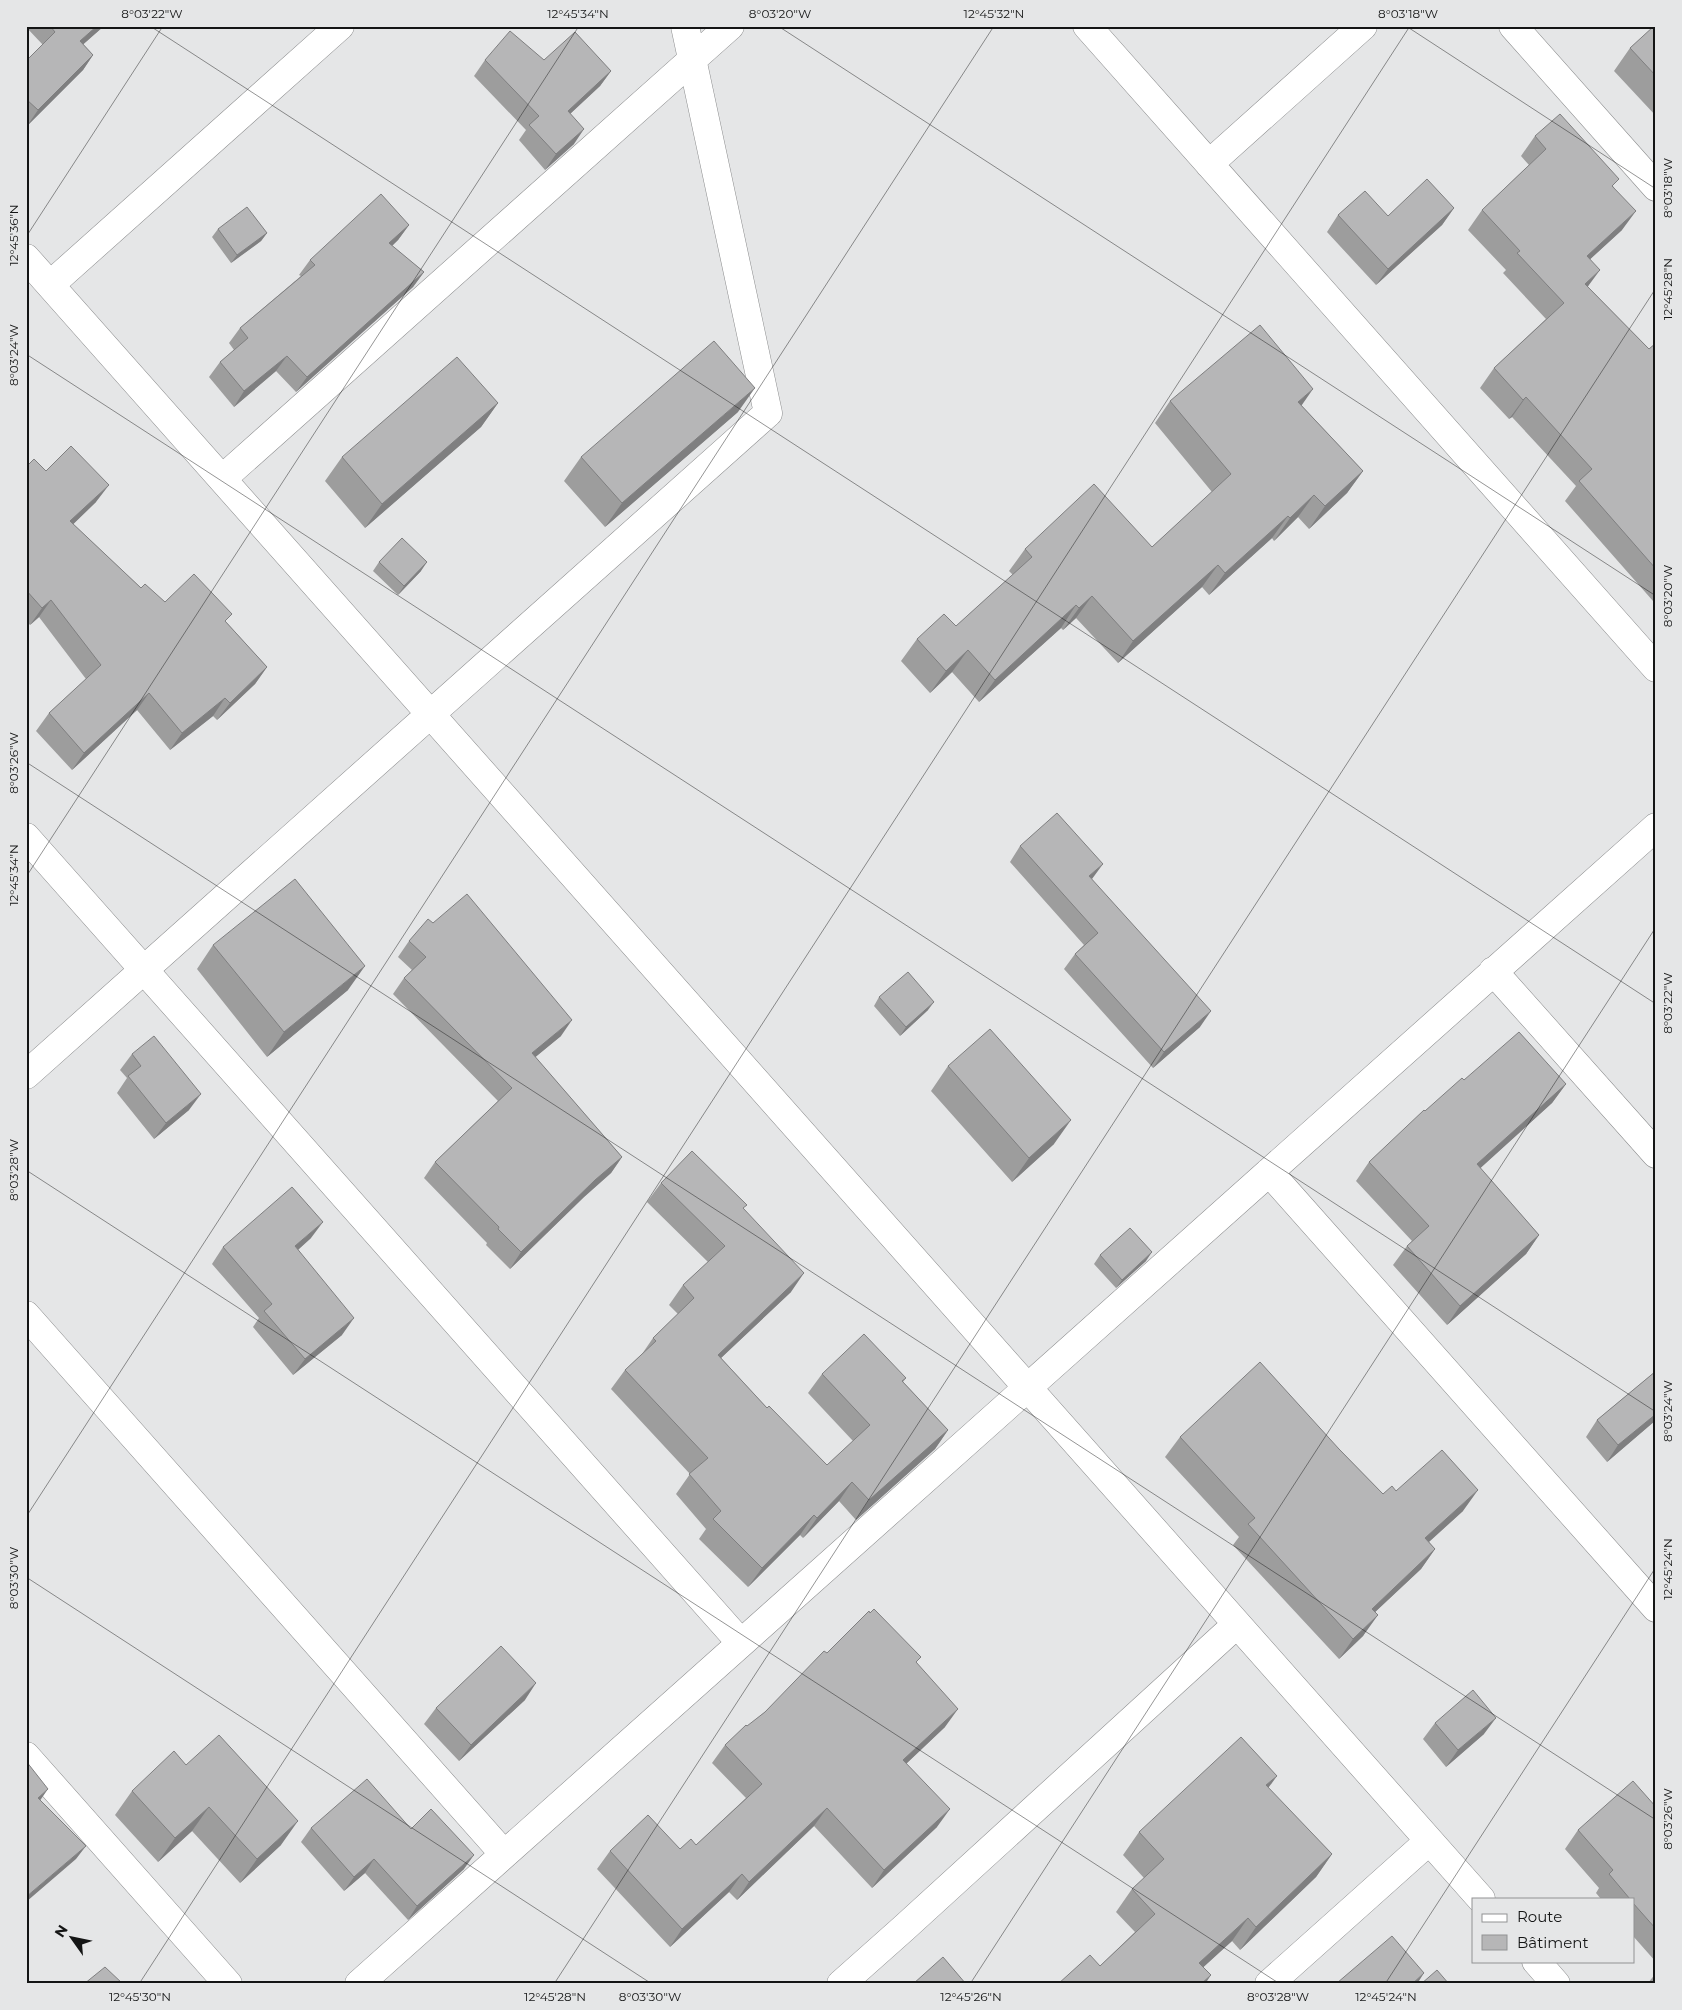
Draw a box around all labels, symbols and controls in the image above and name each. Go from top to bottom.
text: 8°03'22"W [121,6,183,21]
text: 12°45'34"N [547,6,609,21]
text: 8°03'20"W [749,6,811,21]
text: 12°45'32"N [964,6,1024,21]
text: 8°03'18"W [1378,6,1438,21]
text: 8°03'18"W [1660,158,1675,218]
text: 12°45'36"N [6,204,21,266]
text: 12°45'28"N [1660,258,1675,320]
text: 8°03'24"W [6,324,21,386]
text: 8°03'20"W [1660,565,1675,627]
text: 8°03'26"W [6,732,21,794]
text: 12°45'34"N [6,844,21,906]
text: 8°03'22"W [1660,972,1675,1034]
text: 8°03'28"W [6,1139,21,1201]
text: 8°03'24"W [1660,1380,1675,1442]
text: 12°45'24"N [1660,1538,1675,1600]
text: 8°03'30"W [6,1547,21,1609]
text: 8°03'26"W [1660,1788,1675,1850]
legend [1472,1898,1634,1962]
text: Route [1517,1907,1562,1926]
north arrow [48,1912,98,1962]
text: N [50,1921,72,1941]
text: Bâtiment [1517,1933,1589,1952]
text: 12°45'30"N [109,1989,171,2004]
text: 12°45'28"N [524,1989,586,2004]
text: 8°03'30"W [619,1989,681,2004]
text: 12°45'26"N [940,1989,1002,2004]
text: 8°03'28"W [1247,1989,1309,2004]
text: 12°45'24"N [1355,1989,1417,2004]

